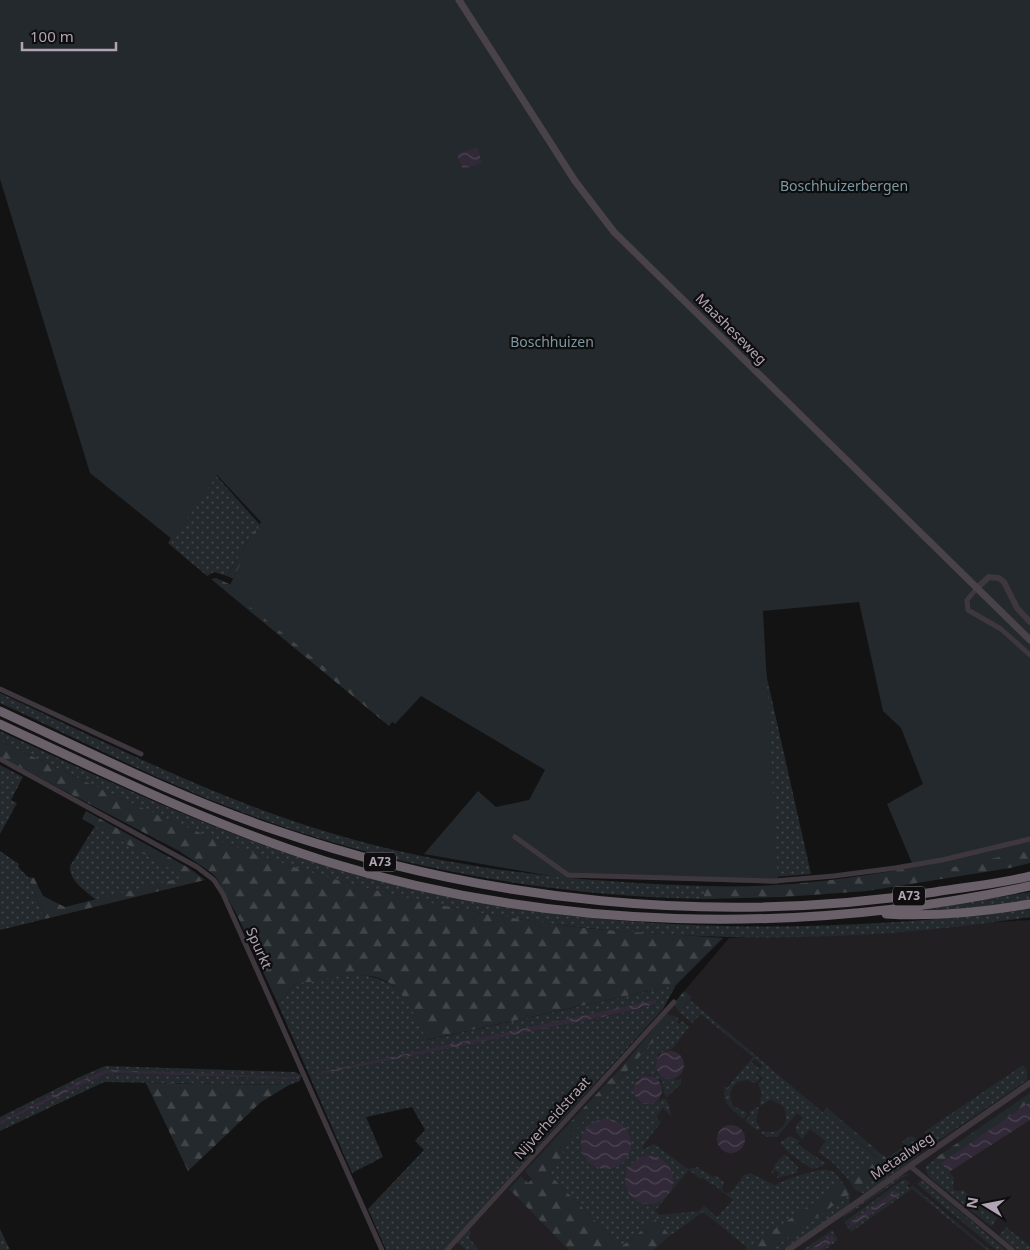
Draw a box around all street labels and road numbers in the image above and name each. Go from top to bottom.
street label: Maasheseweg [692,289,771,368]
road number: A73 [364,852,396,872]
road number: A73 [893,886,925,906]
street label: Spurkt [242,924,277,971]
street label: Nijverheidstraat [509,1072,594,1163]
street label: Metaalweg [866,1127,937,1184]

